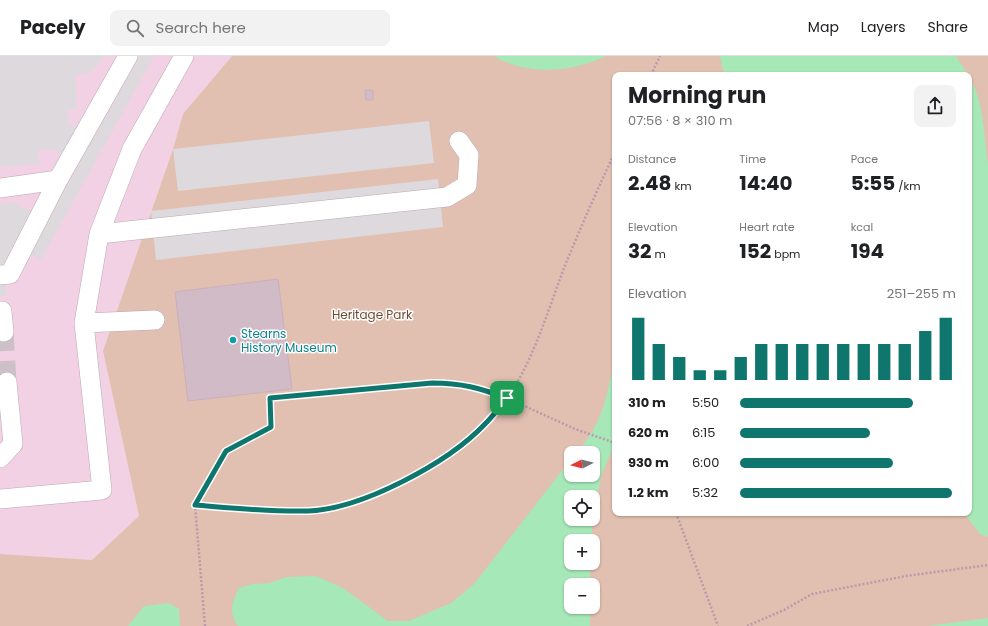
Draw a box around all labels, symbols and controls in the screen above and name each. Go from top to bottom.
search box [110,10,390,46]
text: Pacely [20,14,86,41]
icon: search [124,17,146,39]
text: Search here [156,17,246,38]
text: Map [808,17,839,37]
text: Layers [861,17,905,37]
text: Share [927,17,968,37]
text: Morning run [628,80,766,111]
button: share [914,85,956,127]
text: 07:56 · 8 × 310 m [628,111,733,130]
text: Distance [628,151,676,167]
text: Time [739,151,766,167]
text: Pace [851,151,878,167]
text: 2.48 [628,169,672,197]
text: 14:40 [739,169,793,197]
text: 5:55 [851,169,895,197]
text: km [672,178,692,194]
text: /km [895,178,921,194]
text: Elevation [628,219,678,235]
text: Heart rate [739,219,795,235]
text: kcal [851,219,873,235]
text: 32 [628,237,652,265]
text: 152 [739,237,771,265]
text: 194 [851,237,884,265]
text: m [652,246,666,262]
text: bpm [771,246,800,262]
text: Elevation [628,284,687,303]
text: 251–255 m [887,284,956,303]
park label: Heritage Park [332,306,413,323]
place label: Stearns History Museum [241,325,337,356]
marker: Stearns History Museum [228,335,238,345]
pin [490,381,524,415]
icon: arrive [496,387,518,409]
text: 310 m [628,393,666,412]
text: 5:50 [692,393,719,412]
text: 620 m [628,423,669,442]
text: 6:15 [692,423,715,442]
north arrow [564,446,600,482]
map controls [564,446,600,614]
text: 930 m [628,453,669,472]
text: 6:00 [692,453,719,472]
text: 1.2 km [628,483,669,502]
text: 5:32 [692,483,718,502]
button: locate [564,490,600,526]
button: + [564,534,600,570]
button: − [564,578,600,614]

